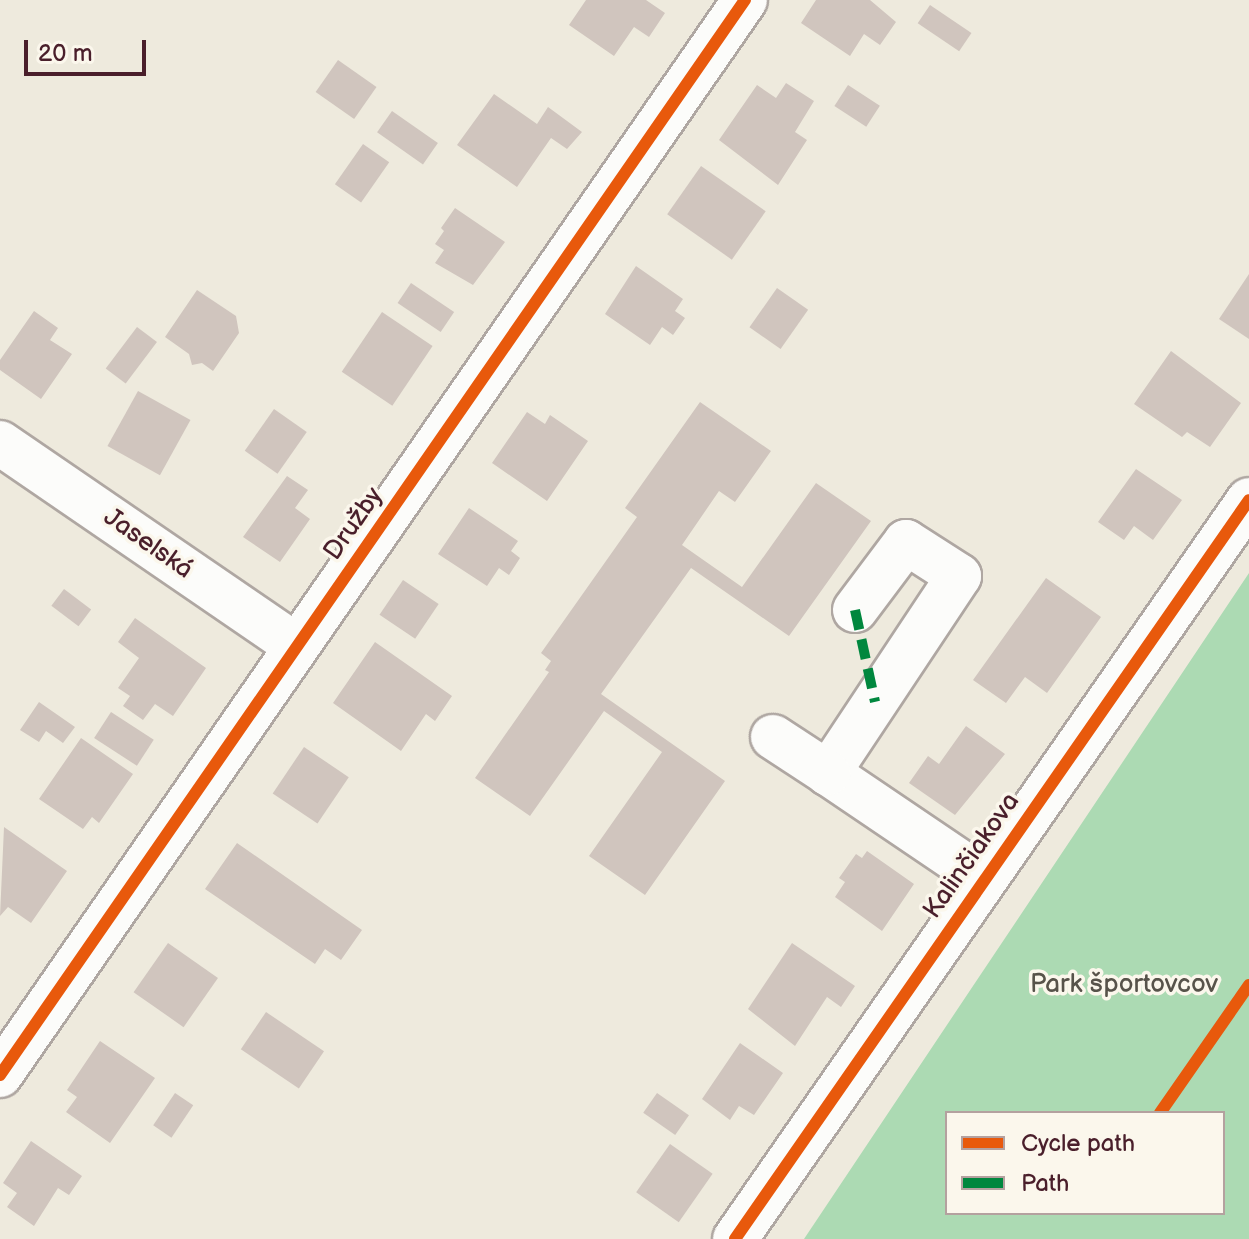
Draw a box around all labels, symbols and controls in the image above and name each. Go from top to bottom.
scale bar [28,24,150,74]
text: 20 m [38,39,93,68]
street label: Družby [318,482,390,566]
street label: Jaselská [97,502,199,586]
street label: Kalinčiakova [917,787,1027,925]
park label: Park športovcov [1030,969,1218,1001]
legend [945,1111,1225,1215]
text: Cycle path [1021,1129,1135,1158]
text: Path [1021,1169,1069,1198]

